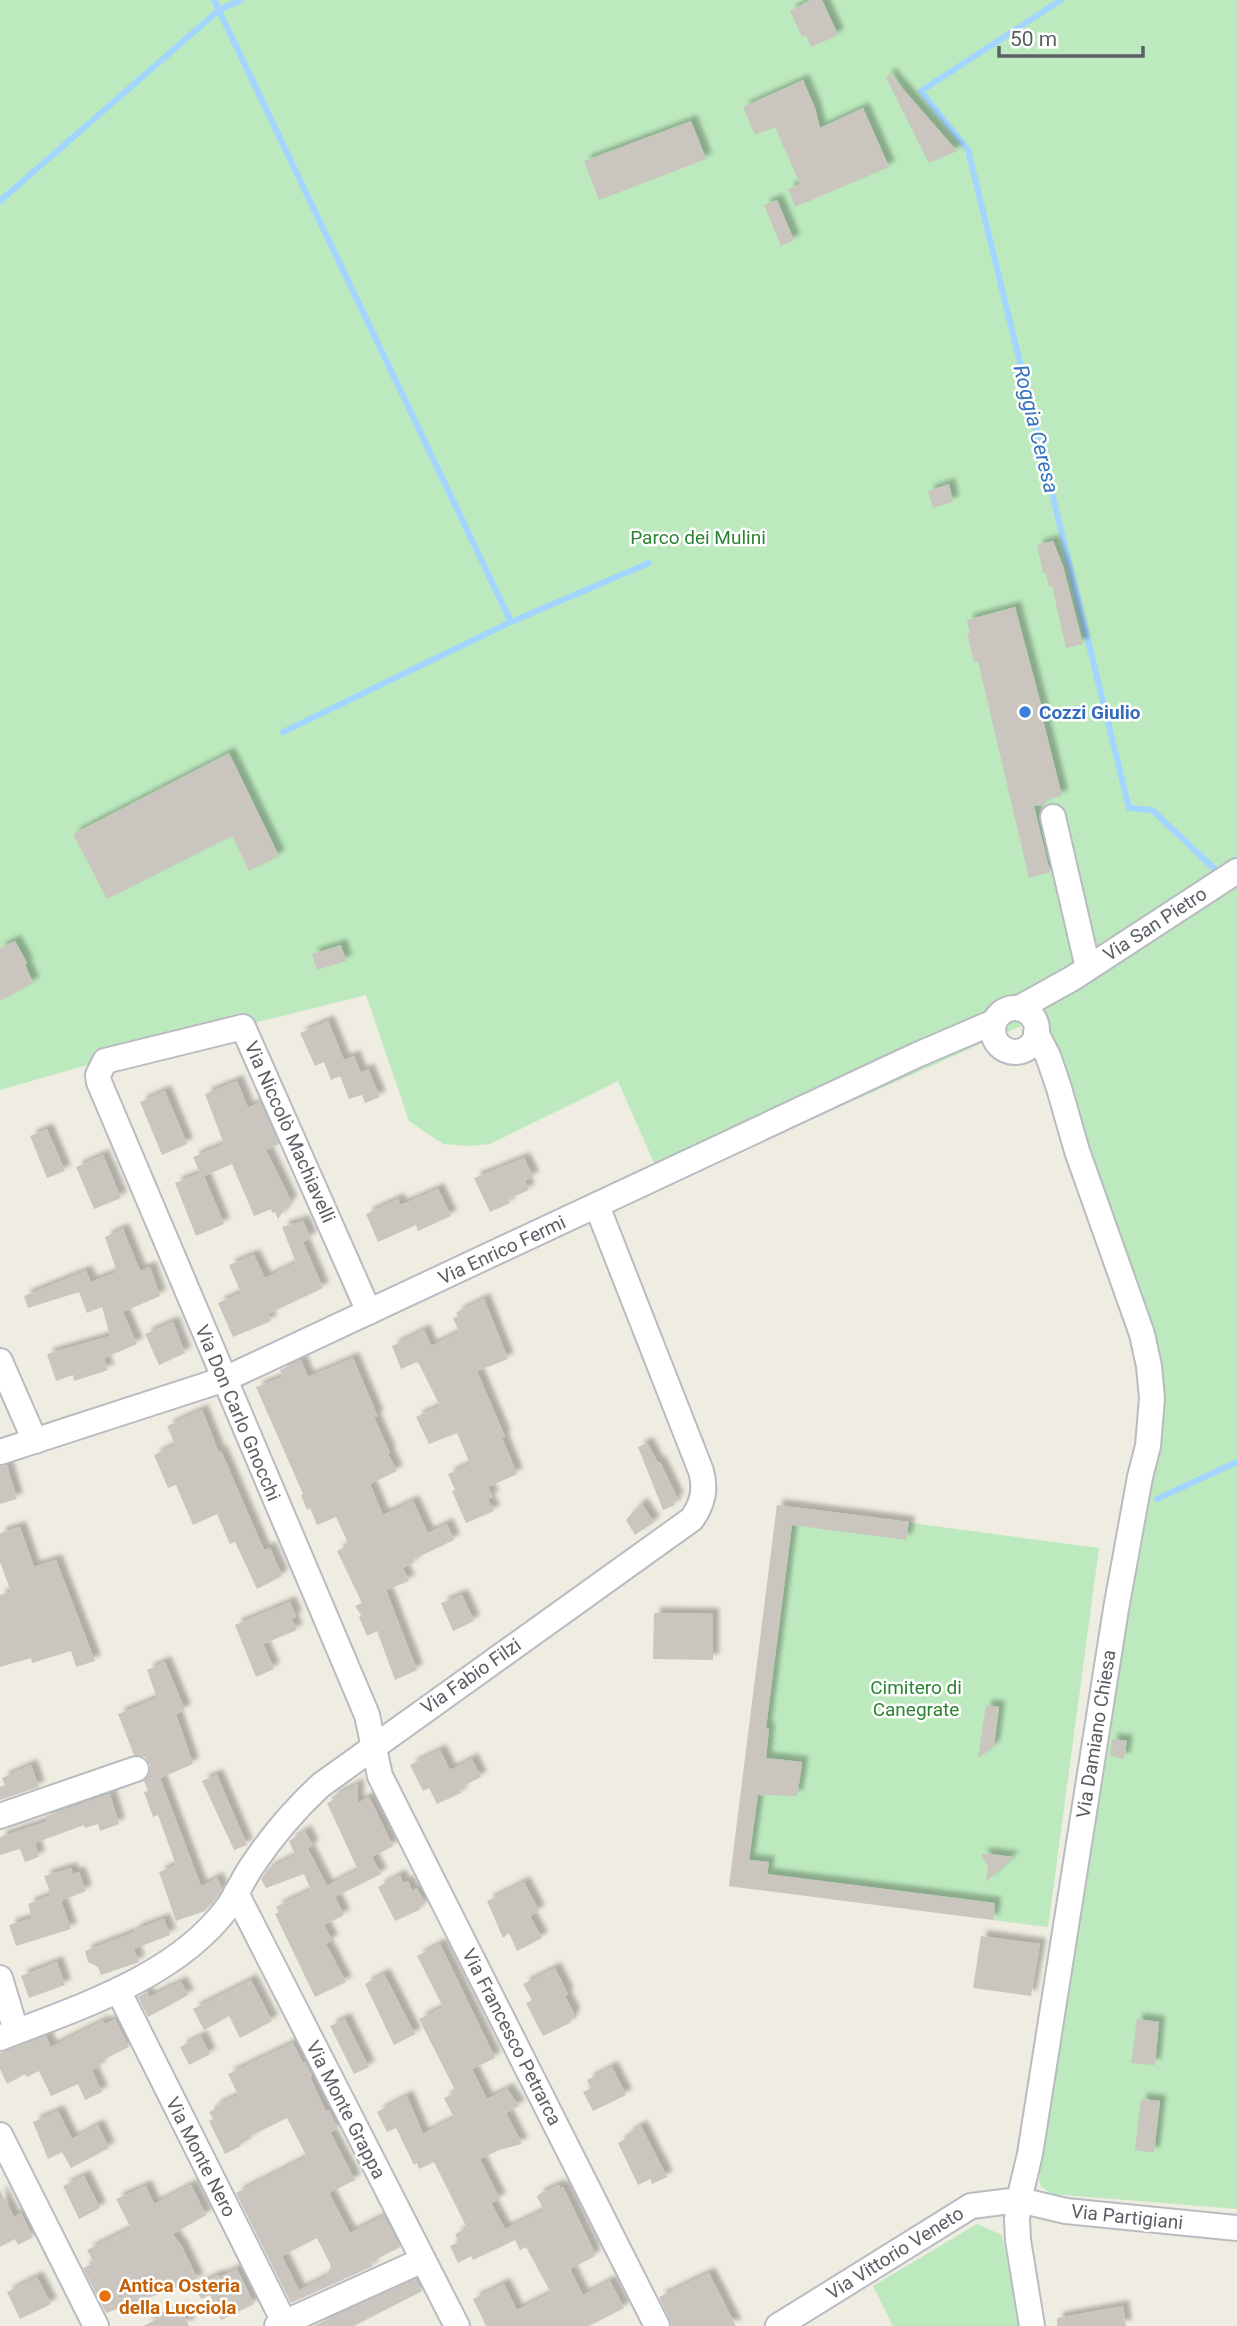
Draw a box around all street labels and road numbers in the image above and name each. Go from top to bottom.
street label: Via San Pietro [1099,882,1211,966]
street label: Via Niccolò Machiavelli [240,1038,340,1226]
street label: Via Enrico Fermi [435,1210,569,1290]
street label: Via Don Carlo Gnocchi [191,1322,285,1504]
street label: Via Fabio Filzi [417,1633,525,1719]
street label: Via Damiano Chiesa [1071,1648,1121,1820]
street label: Via Francesco Petrarca [457,1945,567,2129]
street label: Via Monte Grappa [301,2037,391,2183]
street label: Via Monte Nero [161,2093,241,2221]
street label: Via Partigiani [1070,2200,1184,2234]
street label: Via Vittorio Veneto [822,2202,968,2304]

